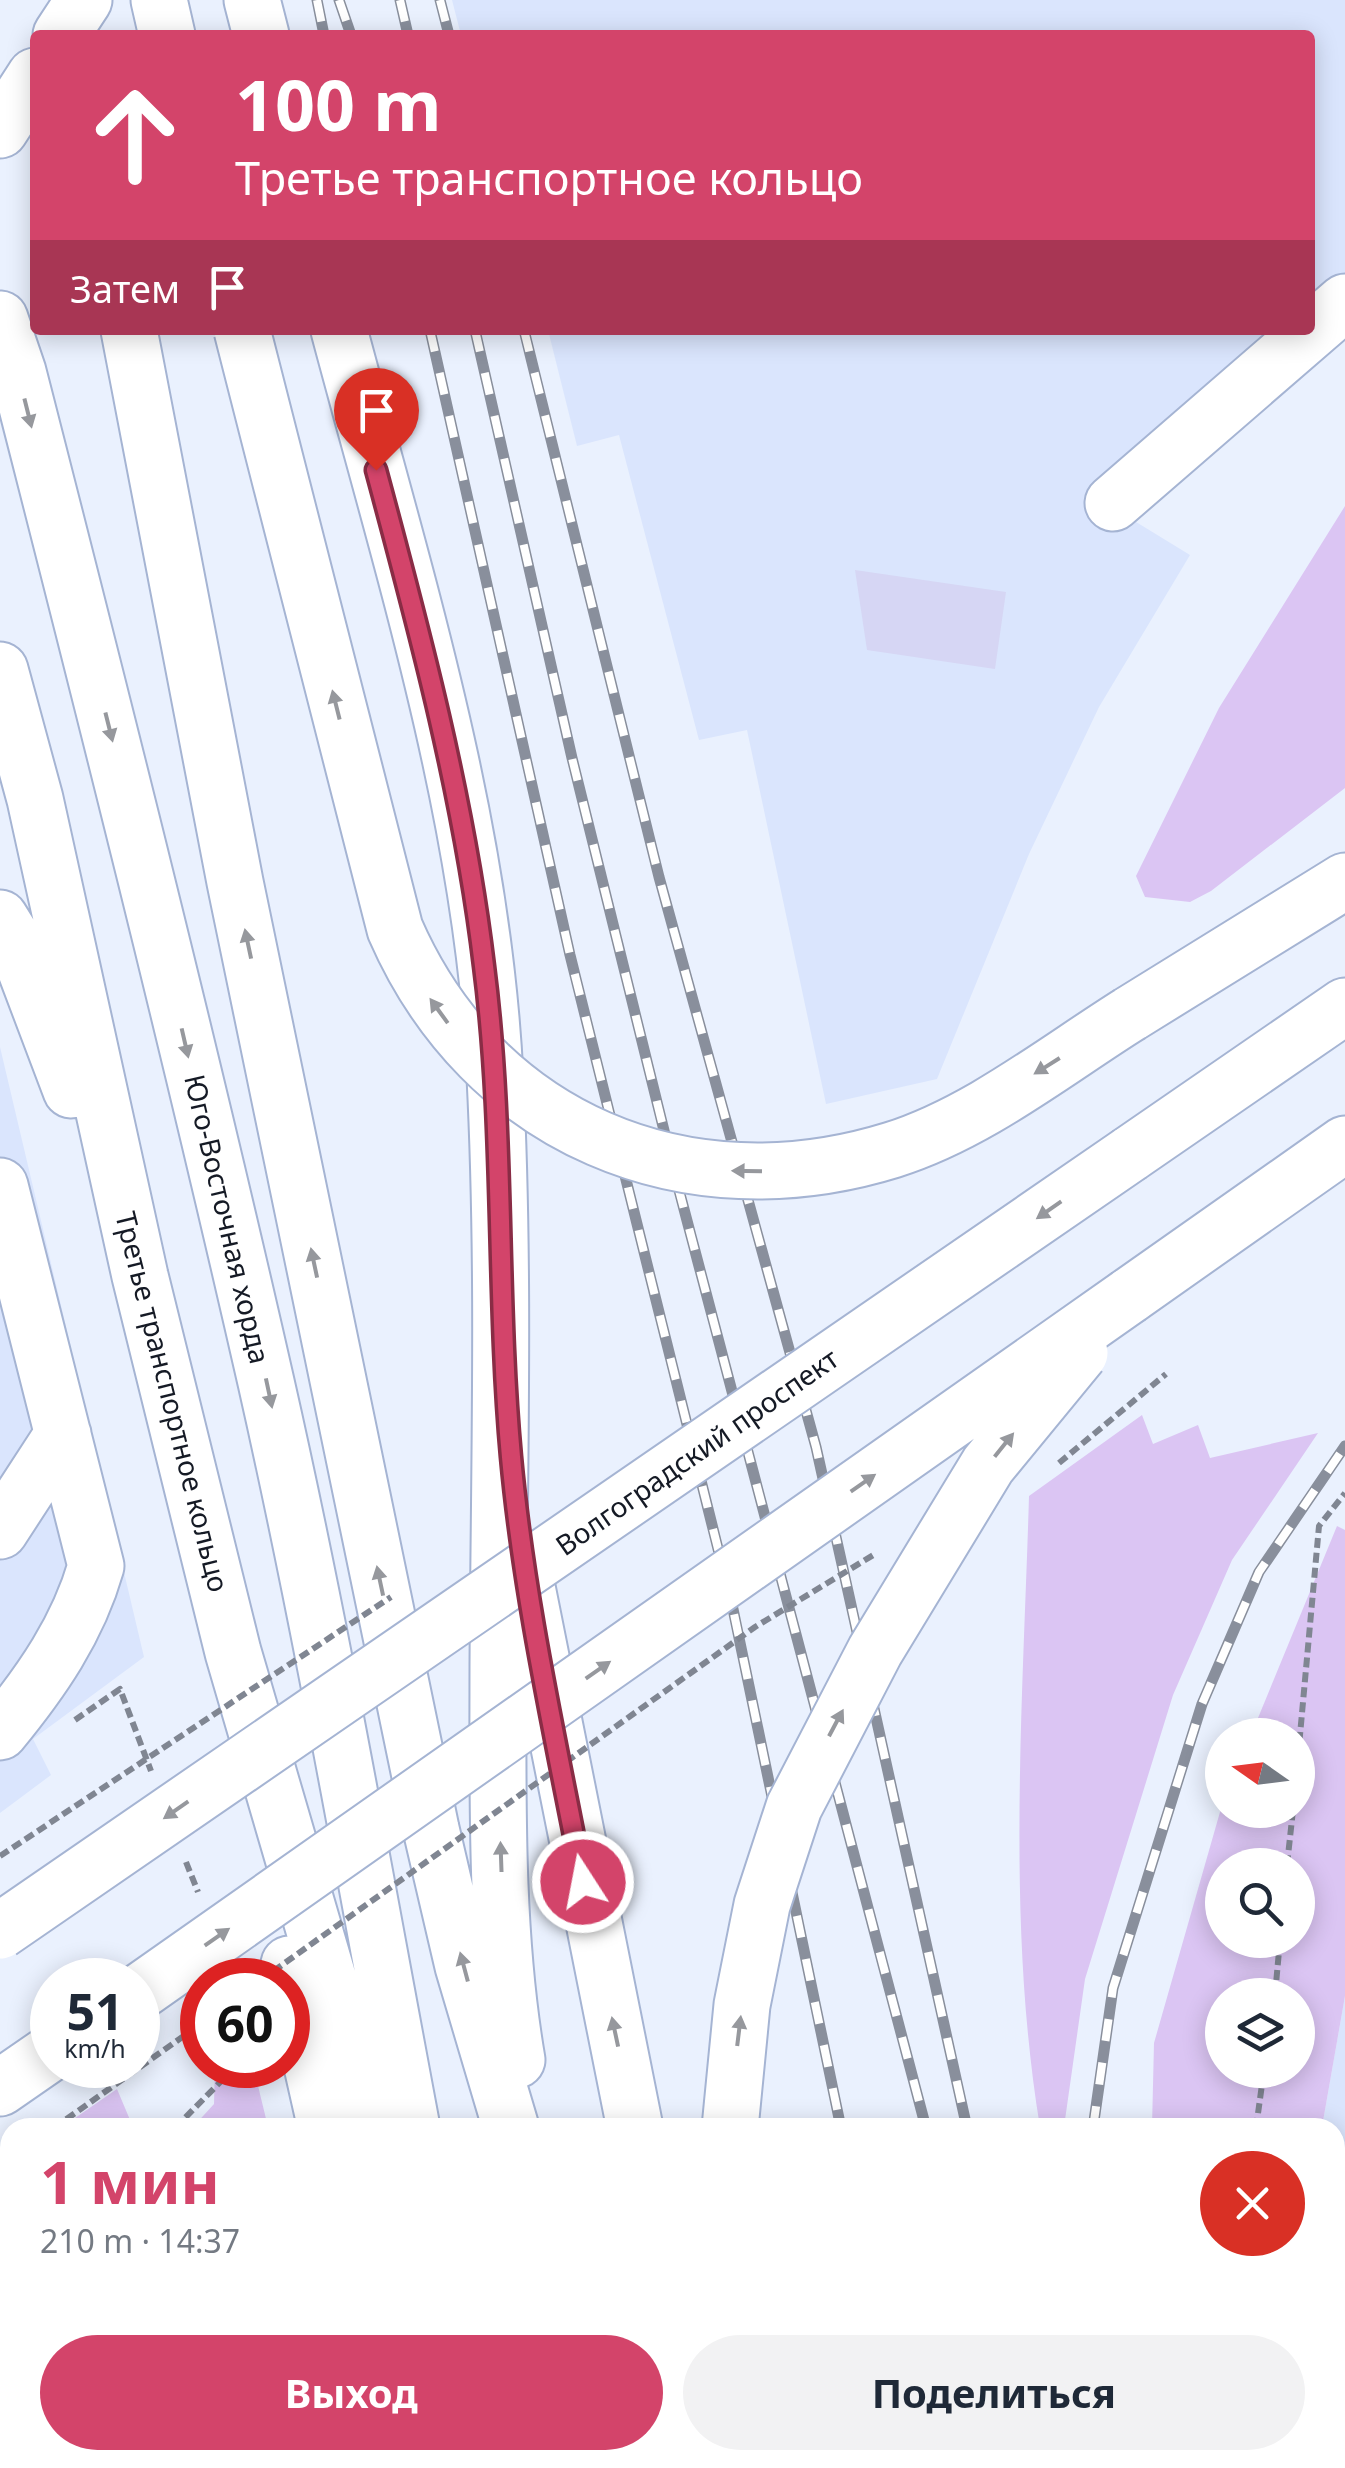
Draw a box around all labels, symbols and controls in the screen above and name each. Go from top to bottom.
text: 100 m [235,56,442,152]
icon: ahead [70,70,200,200]
text: Третье транспортное кольцо [235,147,863,208]
icon: arrive [200,260,255,315]
text: Затем [70,262,180,314]
pin [334,368,419,471]
icon: arrive [349,383,404,438]
one-way arrow [21,397,36,428]
one-way arrow [327,689,343,720]
one-way arrow [101,712,117,743]
one-way arrow [240,929,256,960]
one-way arrow [430,998,449,1024]
one-way arrow [178,1028,193,1059]
one-way arrow [1034,1056,1061,1074]
street label: Юго-Восточная хорда [176,1070,280,1367]
one-way arrow [730,1163,762,1179]
one-way arrow [1036,1200,1063,1219]
street label: Третье транспортное кольцо [107,1208,239,1596]
one-way arrow [305,1247,321,1278]
street label: Волгоградский проспект [547,1339,845,1563]
one-way arrow [261,1378,277,1409]
one-way arrow [993,1433,1014,1458]
one-way arrow [850,1473,877,1493]
one-way arrow [371,1565,387,1596]
one-way arrow [584,1661,611,1680]
one-way arrow [827,1708,844,1737]
north arrow [1205,1718,1315,1828]
map controls [1205,1718,1315,2088]
one-way arrow [162,1800,189,1819]
position arrow [531,1830,635,1934]
one-way arrow [493,1840,509,1872]
button: search [1205,1848,1315,1958]
one-way arrow [204,1928,231,1947]
one-way arrow [456,1951,471,1982]
speed limit sign: 60 [180,1958,310,2088]
text: 51 [66,1977,124,2045]
button: layers [1205,1978,1315,2088]
one-way arrow [731,2014,747,2046]
one-way arrow [606,2016,622,2047]
text: km/h [64,2031,126,2065]
text: 1 мин [40,2140,220,2222]
button: close [1200,2151,1305,2256]
text: 210 m · 14:37 [40,2219,240,2262]
button: Выход [40,2335,663,2450]
button: Поделиться [683,2335,1305,2450]

